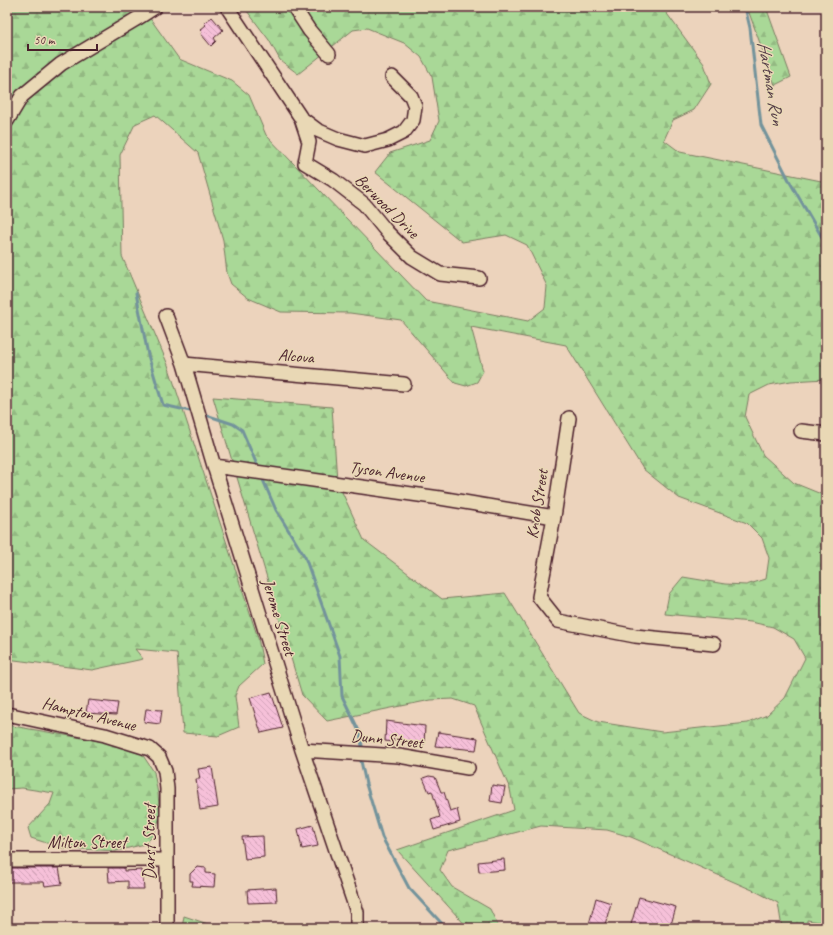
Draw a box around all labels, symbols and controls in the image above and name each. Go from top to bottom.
scale bar [28,26,97,52]
text: 50 m [34,32,56,48]
water label: Hartman Run [753,40,789,128]
street label: Berwood Drive [350,169,425,244]
street label: Alcova [277,344,316,368]
street label: Tyson Avenue [348,456,427,488]
street label: Knob Street [521,466,553,540]
street label: Jerome Street [257,575,301,660]
street label: Hampton Avenue [40,692,139,736]
street label: Dunn Street [350,725,426,753]
street label: Darst Street [139,802,160,880]
street label: Milton Street [48,832,129,853]

